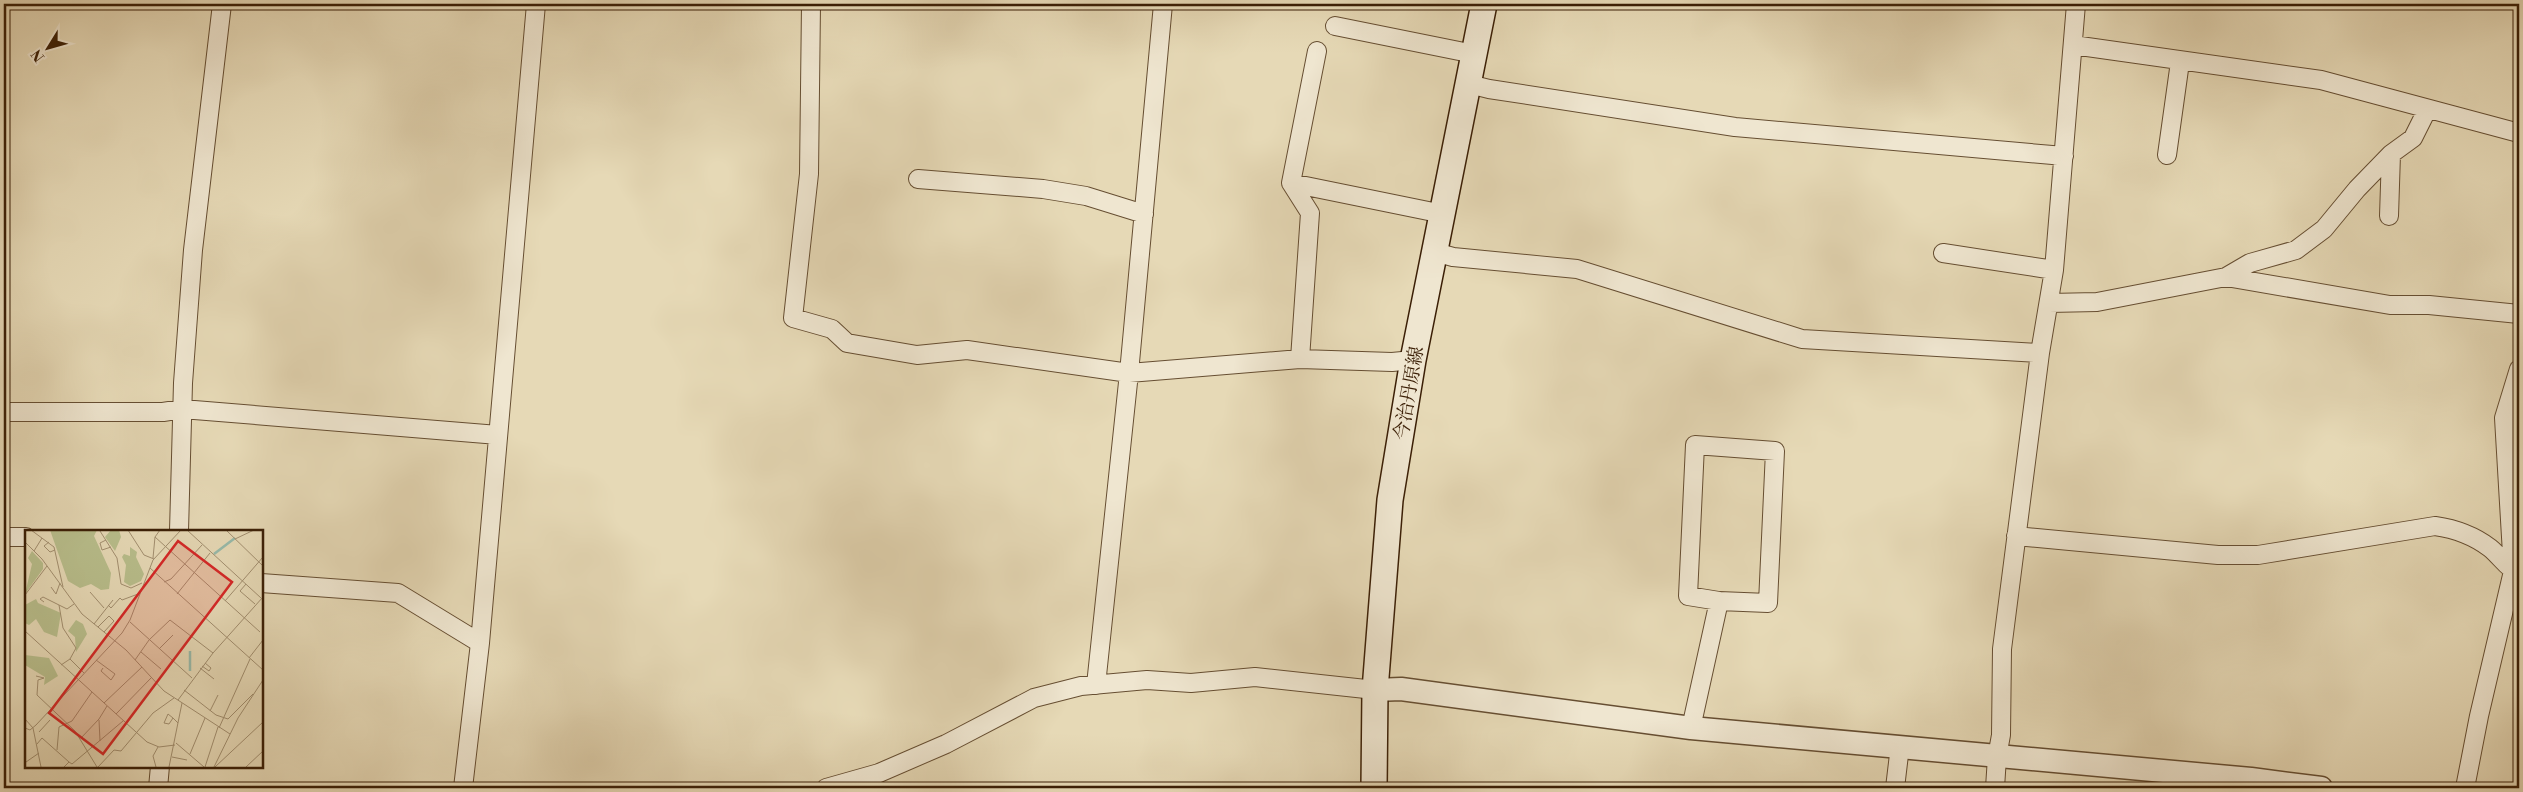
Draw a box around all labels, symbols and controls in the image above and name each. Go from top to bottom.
north arrow [22,22,72,72]
text: N [28,45,49,65]
street label: 今治丹原線 [1389,344,1429,442]
inset map [25,530,262,767]

